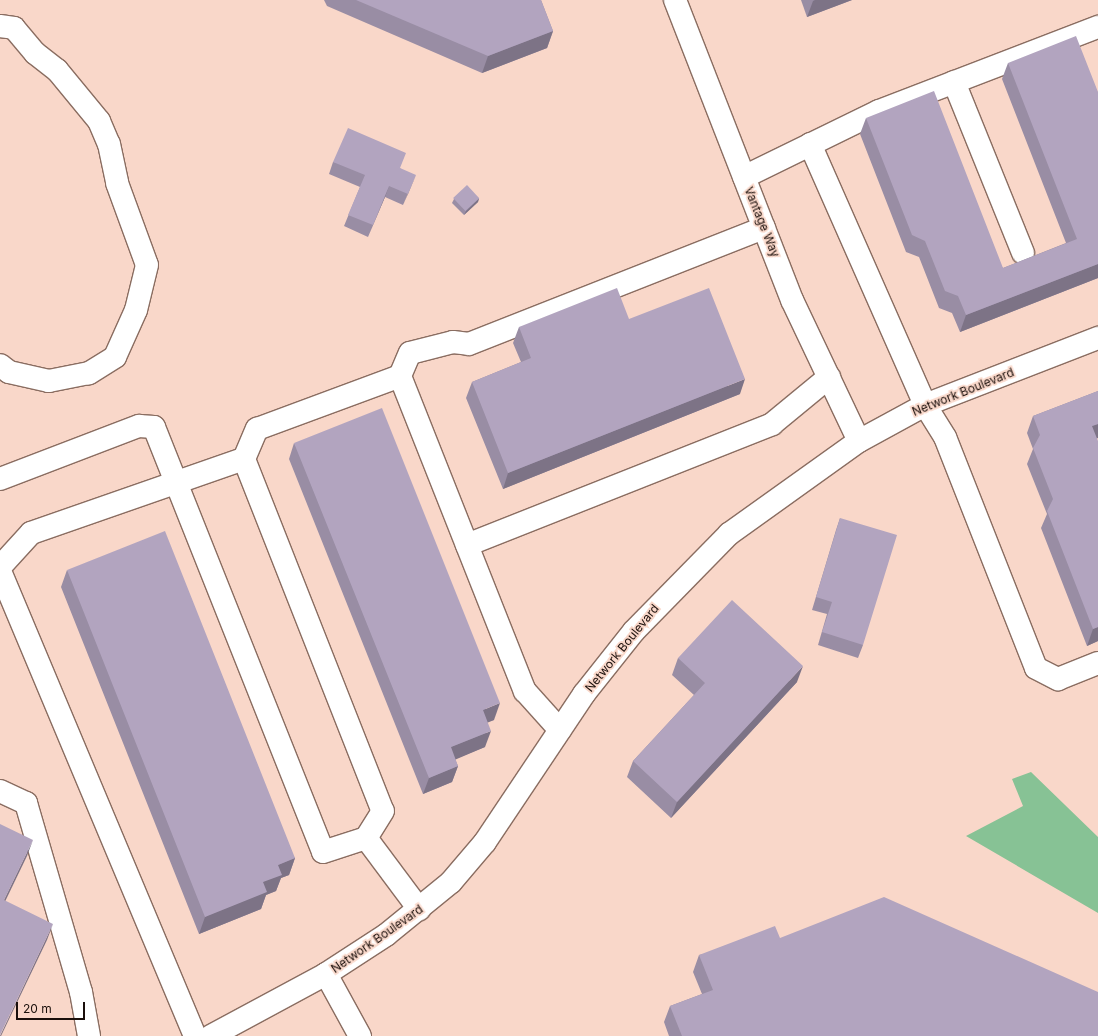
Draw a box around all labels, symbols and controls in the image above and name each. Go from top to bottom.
street label: Vantage Way [741,185,783,259]
street label: Network Boulevard [910,365,1016,419]
street label: Network Boulevard [582,601,662,695]
street label: Network Boulevard [328,902,426,976]
scale bar [18,994,87,1020]
text: 20 m [23,1001,52,1016]

